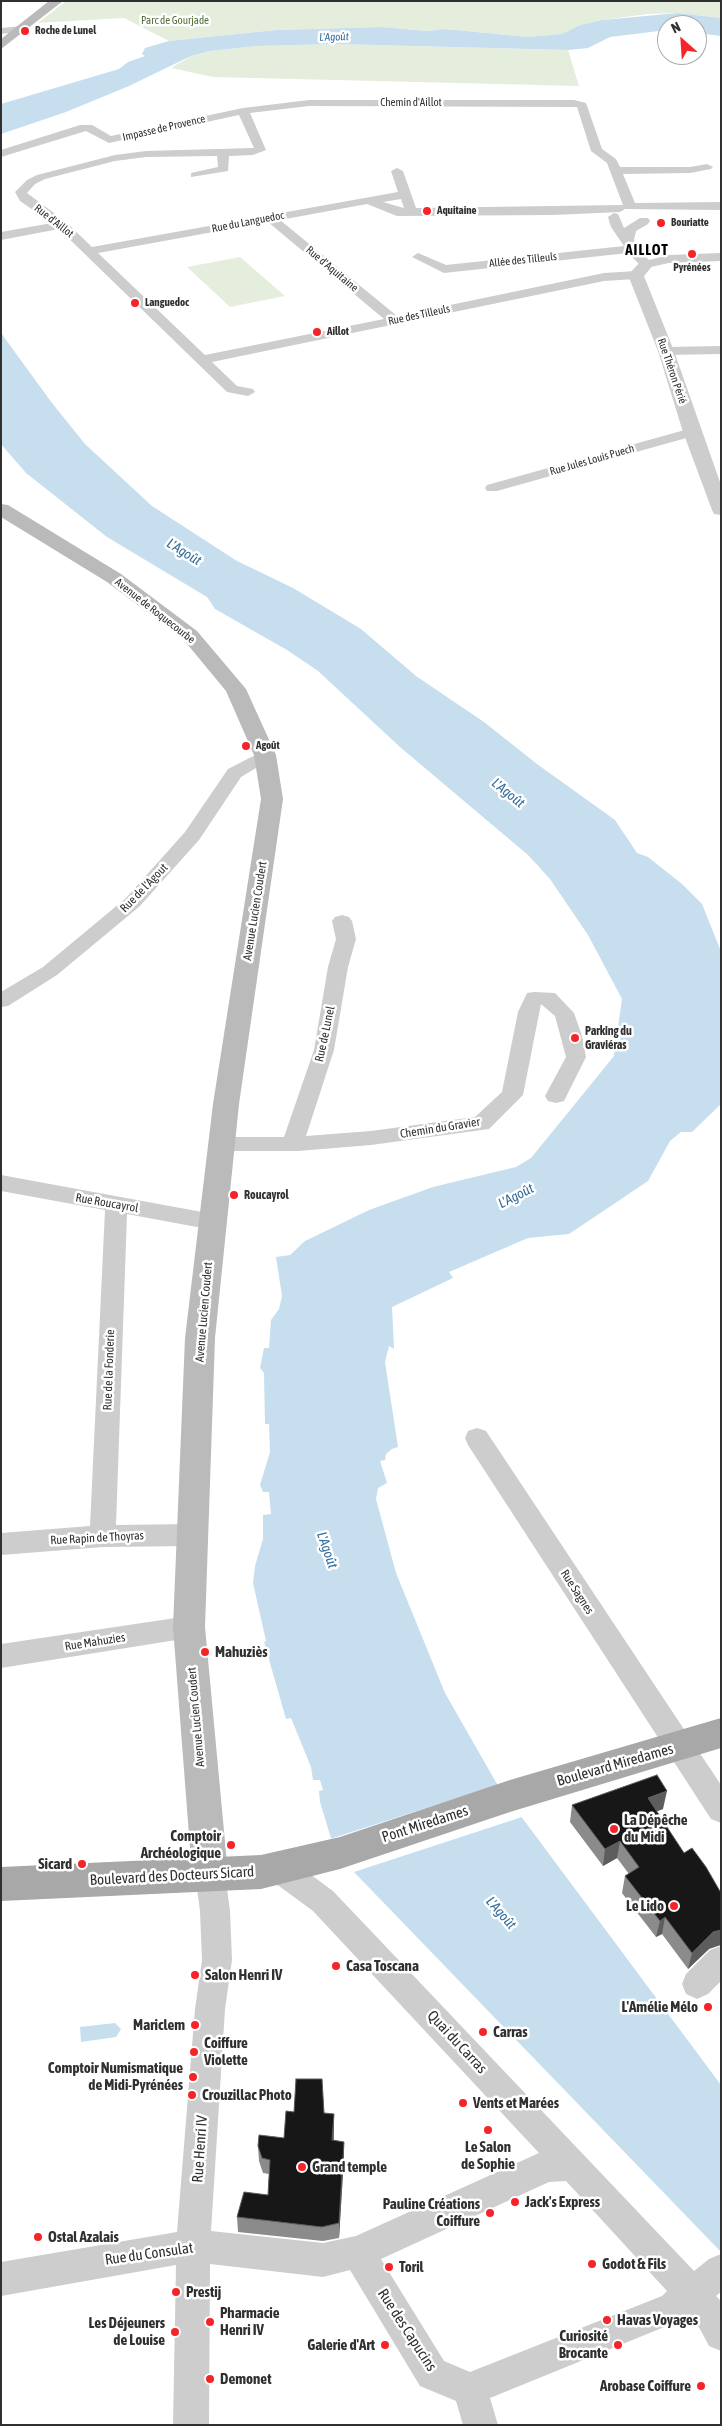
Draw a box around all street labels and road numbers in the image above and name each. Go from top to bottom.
street label: Chemin d'Aillot [380,96,442,110]
street label: Impasse de Provence [121,112,207,144]
street label: Rue d'Aillot [32,202,76,240]
street label: Rue du Languedoc [211,209,285,235]
street label: Rue d'Aquitaine [303,243,361,295]
street label: Allée des Tilleuls [488,250,558,270]
street label: Rue des Tilleuls [387,302,451,328]
street label: Rue Théron Périé [655,336,689,406]
street label: Rue Jules Louis Puech [548,442,636,478]
street label: Avenue de Roquecourbe [112,576,198,646]
street label: Avenue Lucien Coudert [240,860,270,962]
street label: Rue de l'Agout [117,861,171,915]
street label: Rue de Lunel [312,1005,338,1063]
street label: Chemin du Gravier [399,1115,481,1141]
street label: Rue Roucayrol [74,1190,140,1216]
street label: Avenue Lucien Coudert [192,1261,216,1363]
street label: Rue de la Fonderie [100,1329,118,1411]
street label: Rue Rapin de Thoyras [50,1528,144,1548]
street label: Rue Sagnes [557,1567,597,1617]
street label: Rue Mahuzies [64,1630,126,1654]
street label: Avenue Lucien Coudert [184,1666,208,1768]
street label: Boulevard Miredames [555,1740,675,1790]
street label: Pont Miredames [380,1802,470,1846]
street label: Boulevard des Docteurs Sicard [89,1863,255,1889]
street label: Quai du Carras [423,2007,491,2077]
street label: Rue Henri IV [189,2115,211,2183]
street label: Rue du Consulat [104,2239,194,2269]
street label: Rue des Capucins [374,2285,440,2375]

